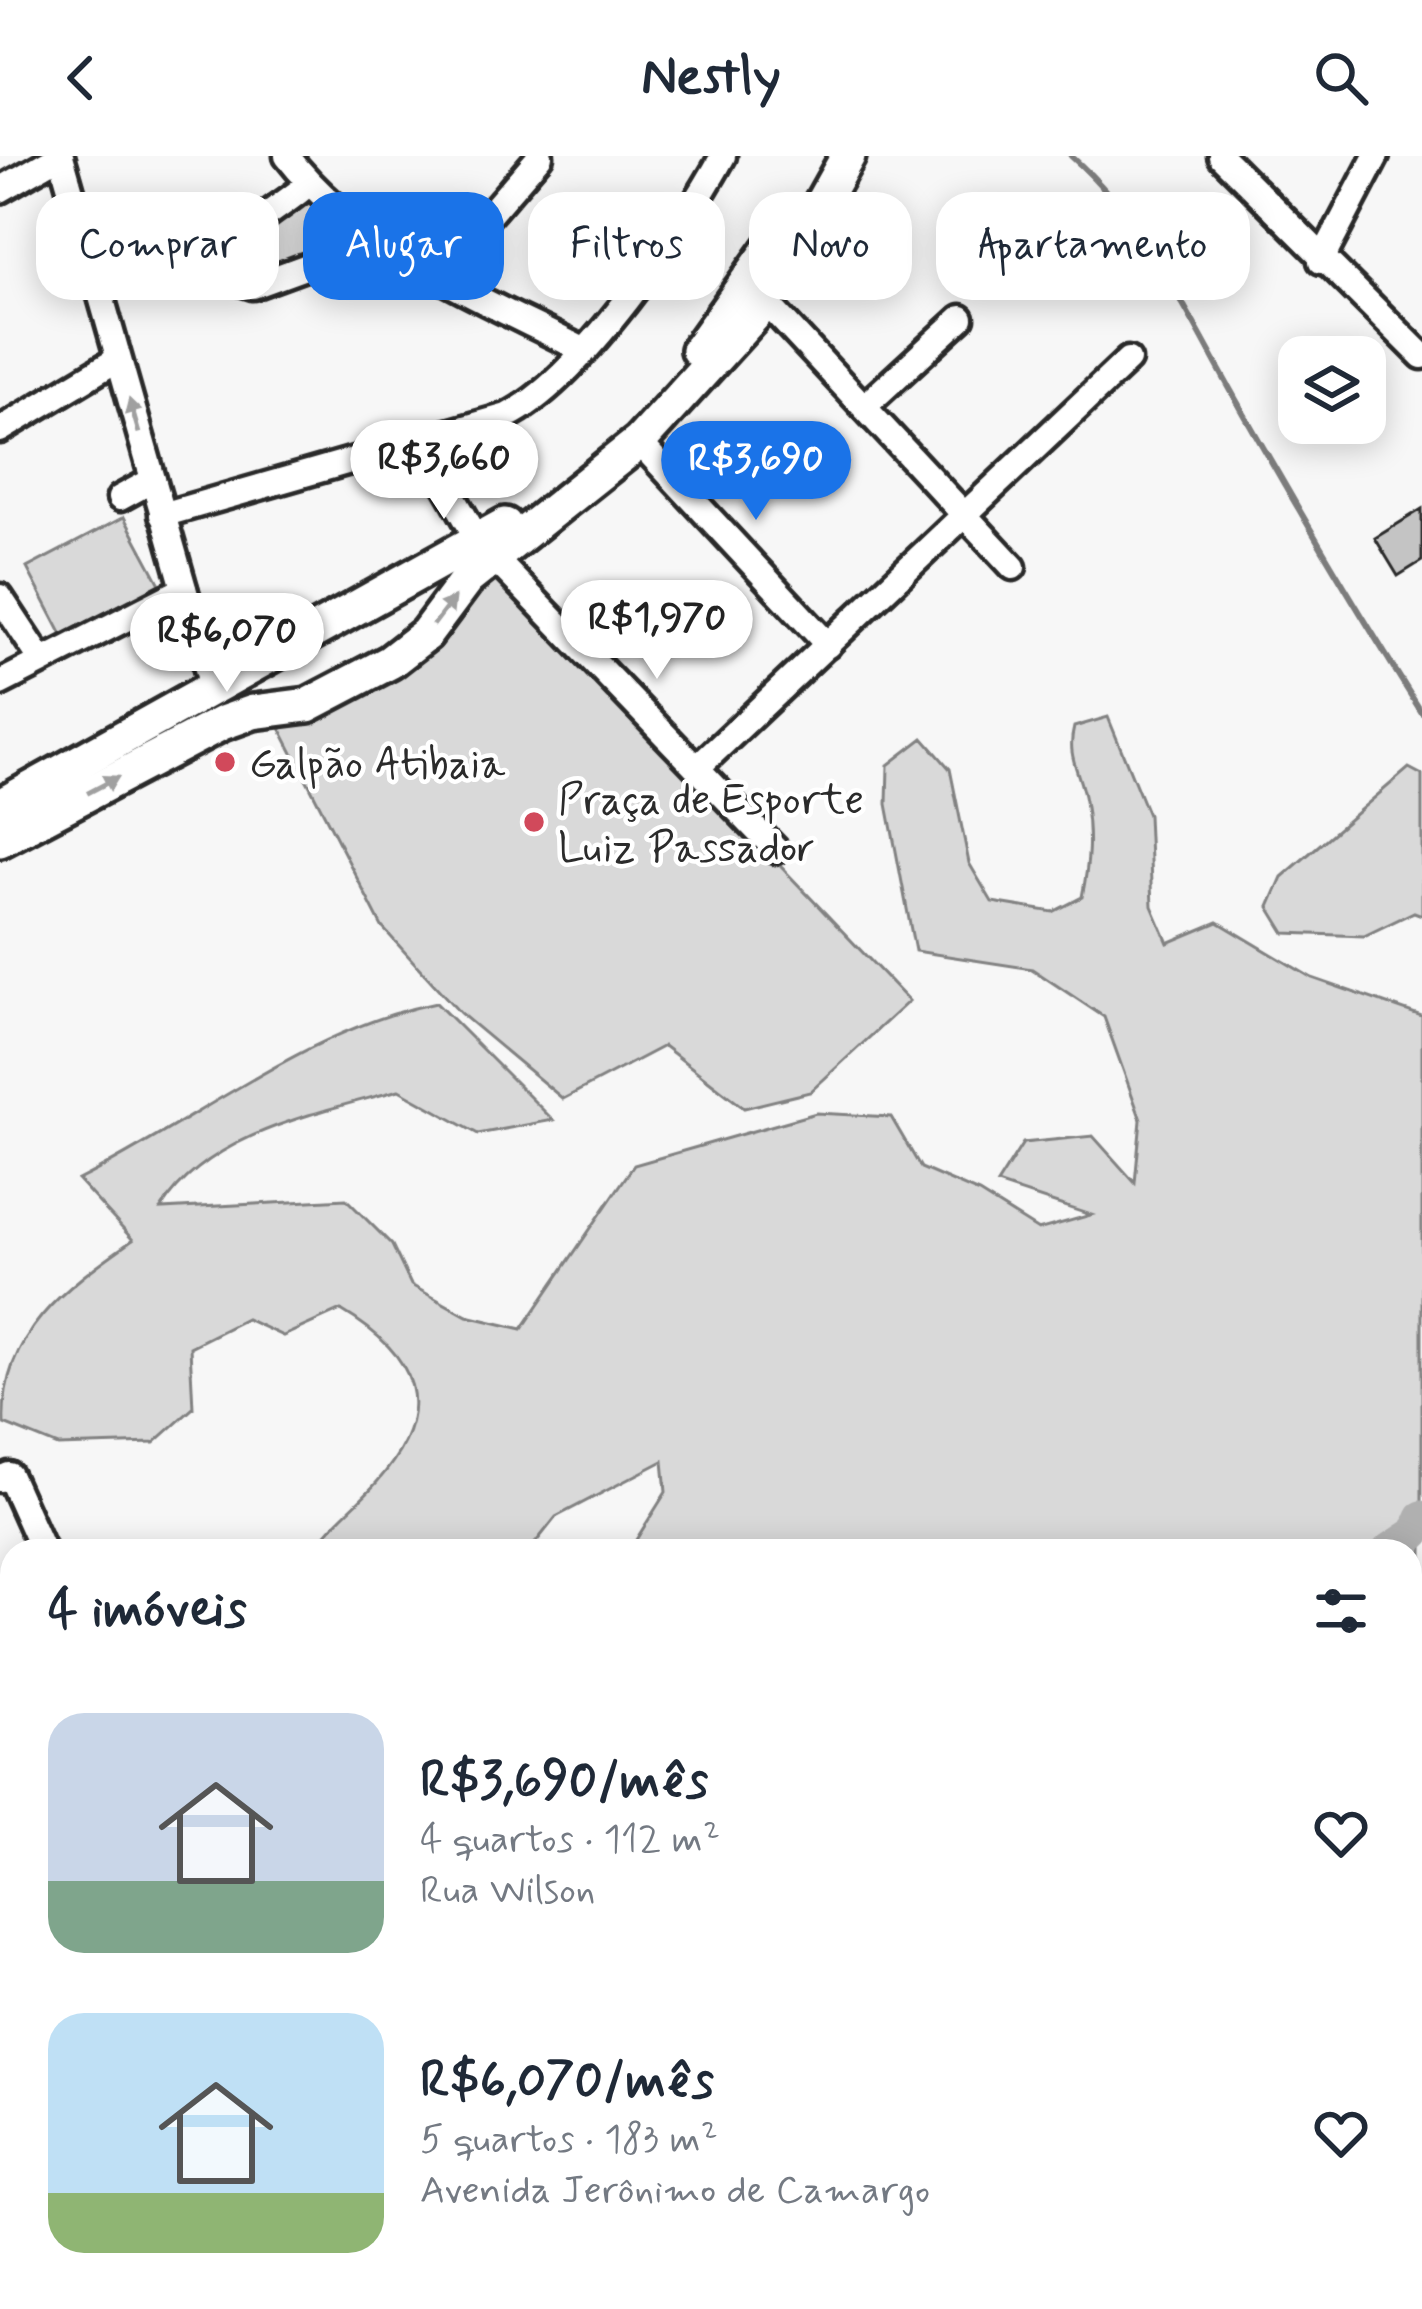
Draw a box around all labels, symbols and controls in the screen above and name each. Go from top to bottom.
text: Nestly [641,43,781,114]
icon: back [48,45,114,111]
icon: search [1308,45,1374,111]
chip: Comprar [36,192,279,300]
chip: Alugar [303,192,504,300]
chip: Filtros [528,192,725,300]
chip: Novo [749,192,912,300]
chip: Apartamento [936,192,1250,300]
map controls [1278,336,1386,444]
button: layers [1278,336,1386,444]
one-way arrow [124,397,143,434]
pin: R$3,660 [333,420,555,522]
pin: R$3,690 [645,421,867,523]
text: R$3,660 [377,433,511,484]
text: R$3,690 [688,434,824,485]
pin: R$1,970 [546,580,768,682]
pin: R$6,070 [116,593,338,695]
text: R$1,970 [588,593,726,644]
one-way arrow [431,595,455,626]
text: R$6,070 [157,606,297,657]
place label: Galpão Atibaia [249,738,506,793]
marker: Galpão Atibaia [212,749,238,775]
place label: Praça de Esporte Luiz Passador [558,774,864,877]
one-way arrow [86,776,121,796]
marker: Praça de Esporte Luiz Passador [521,809,547,835]
text: 4 imóveis [48,1578,247,1644]
icon: filters [1308,1578,1374,1644]
text: R$3,690/mês [420,1749,708,1815]
icon: home [144,1761,288,1905]
icon: heart [1308,1800,1374,1866]
text: 4 quartos · 112 m² [420,1815,720,1866]
text: Rua Wilson [420,1866,595,1917]
text: R$6,070/mês [420,2049,714,2115]
icon: home [144,2061,288,2205]
icon: heart [1308,2100,1374,2166]
text: 5 quartos · 183 m² [420,2115,718,2166]
text: Avenida Jerônimo de Camargo [420,2166,930,2217]

